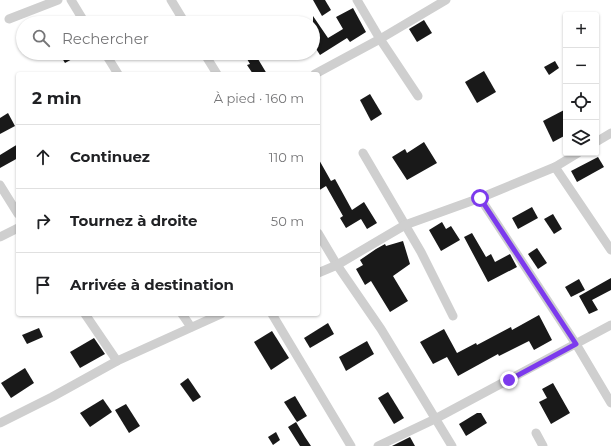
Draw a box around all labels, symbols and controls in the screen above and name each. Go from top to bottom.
map controls [563,12,599,156]
button: + [563,12,599,48]
search box [16,16,320,60]
icon: search [30,27,52,49]
text: Rechercher [62,29,149,48]
button: − [563,48,599,84]
button: locate [563,84,599,120]
text: 2 min [32,88,82,108]
text: À pied · 160 m [214,90,304,106]
button: layers [563,120,599,156]
icon: ahead [32,146,54,168]
text: Continuez [70,147,150,166]
text: 110 m [269,149,304,165]
route start [471,189,489,207]
icon: right [32,210,54,232]
text: Tournez à droite [70,211,198,230]
text: 50 m [271,213,304,229]
icon: arrive [32,274,54,296]
text: Arrivée à destination [70,275,234,294]
route end [500,371,518,389]

